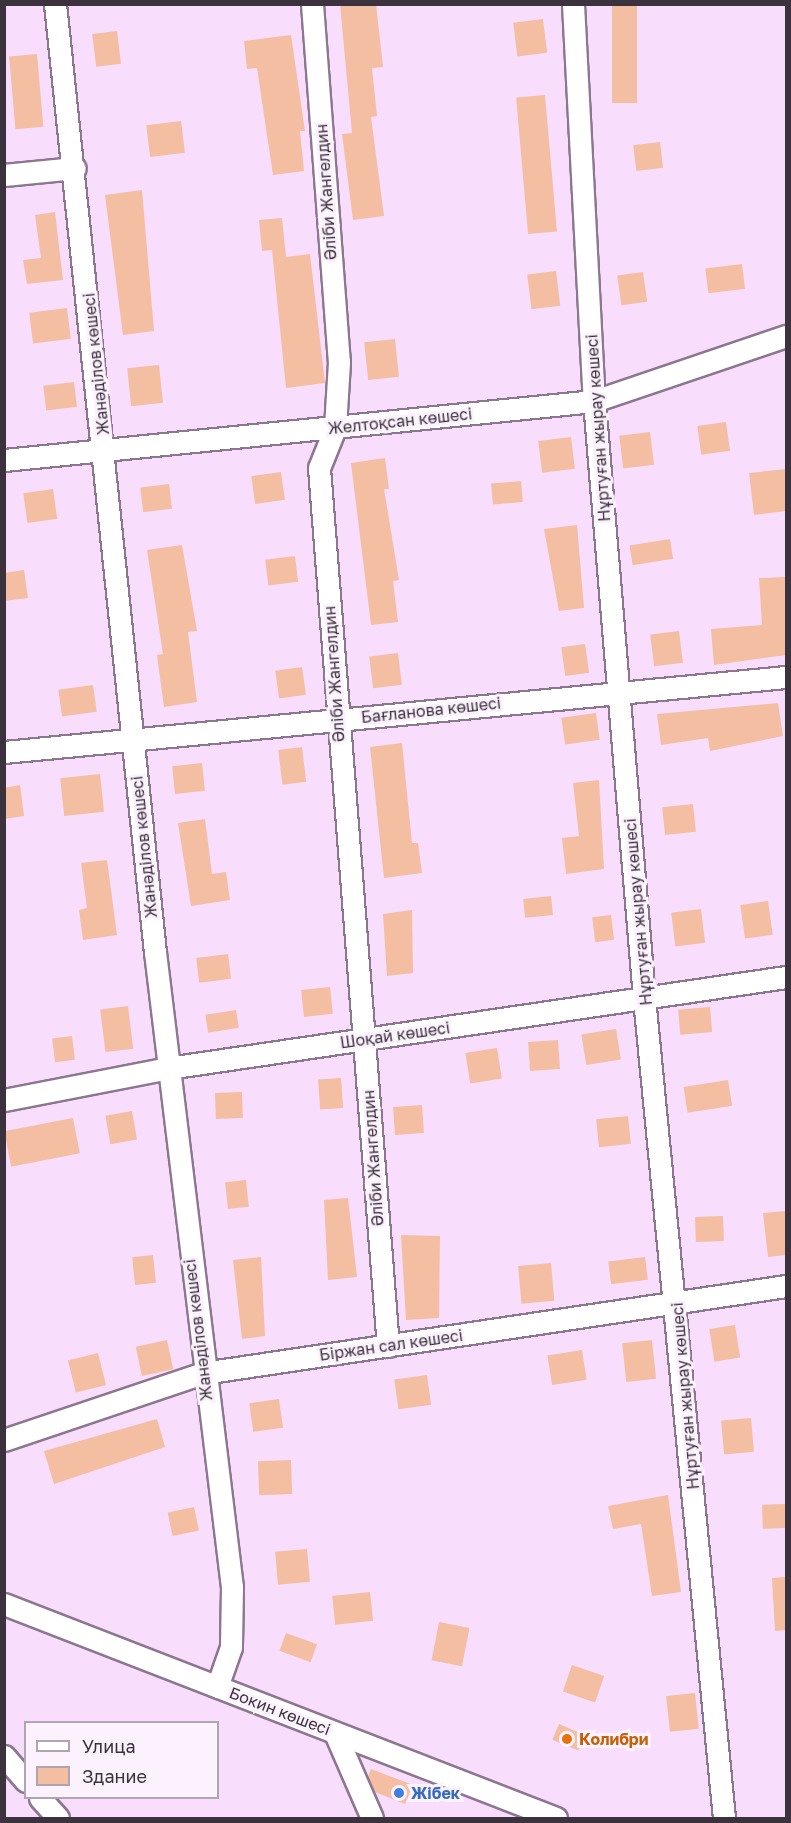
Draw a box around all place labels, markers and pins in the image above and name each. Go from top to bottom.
place label: Колибри [579,1729,648,1749]
marker: Колибри [560,1732,574,1746]
place label: Жібек [411,1783,460,1803]
marker: Жібек [392,1786,406,1800]

